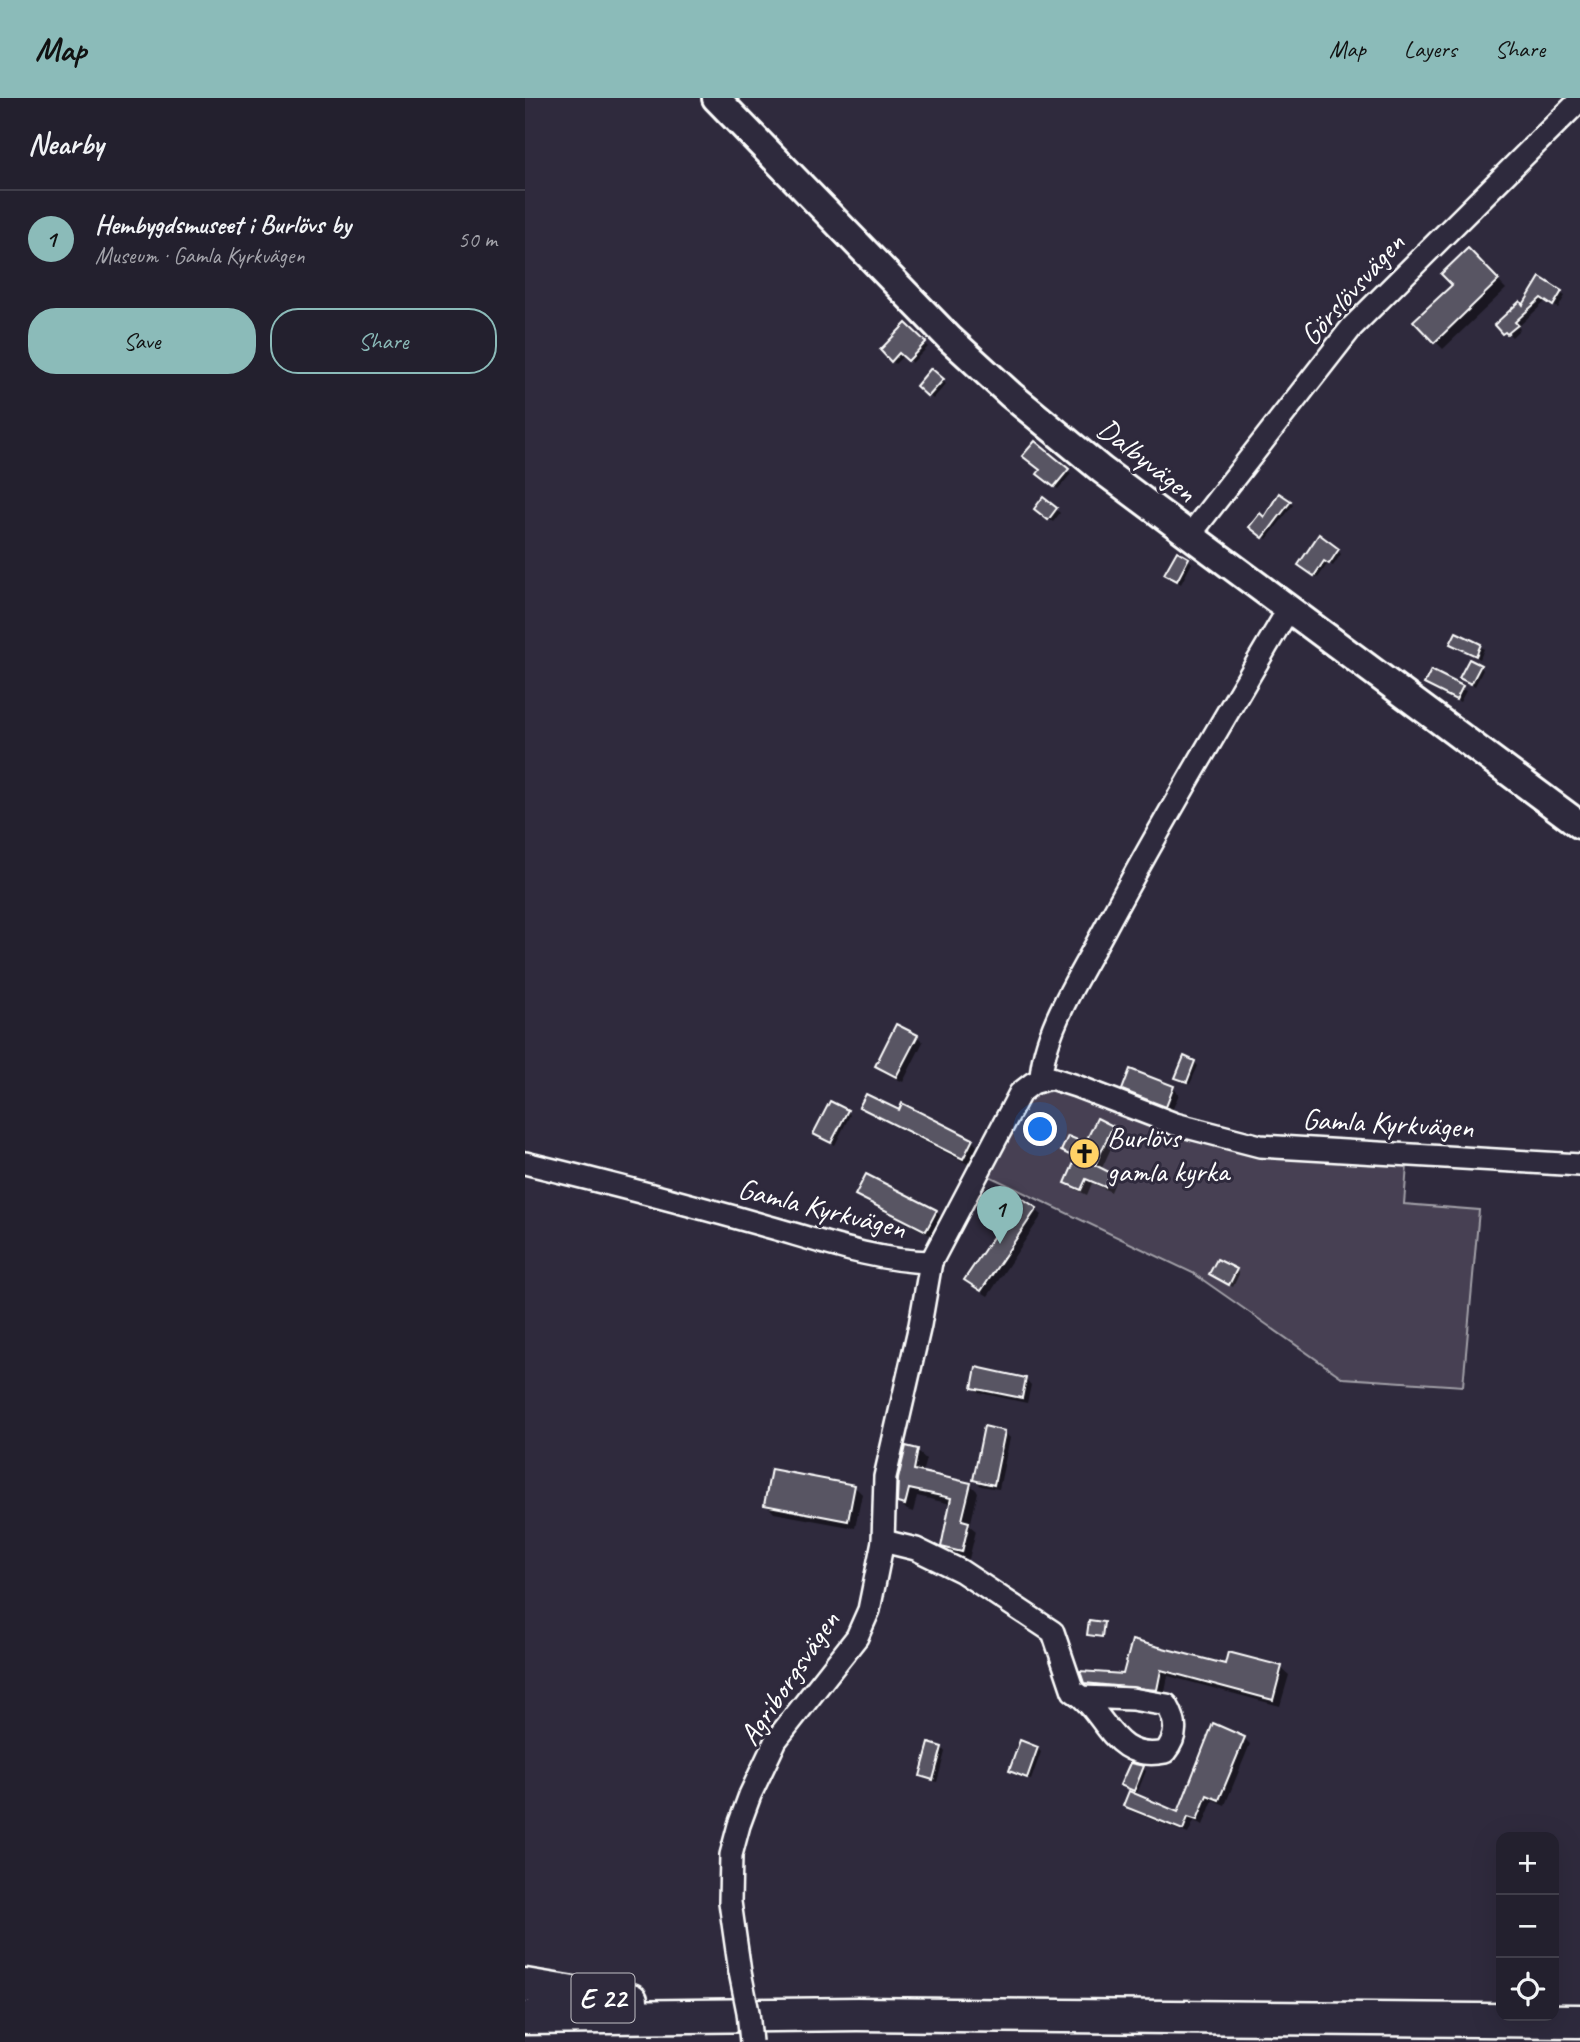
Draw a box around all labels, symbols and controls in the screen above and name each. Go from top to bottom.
text: Map [35,28,86,70]
text: Map [1329,34,1366,64]
text: Layers [1404,34,1457,64]
text: Share [1495,34,1545,64]
text: Nearby [28,125,104,163]
text: Hembygdsmuseet i Burlövs by [95,208,351,241]
street label: Görslövsvägen [1291,224,1413,353]
text: 1 [46,225,56,254]
text: 50 m [458,225,497,254]
text: Museum · Gamla Kyrkvägen [95,241,305,270]
button: Save [28,308,256,374]
button: Share [270,308,497,374]
street label: Dalbyvägen [1090,409,1205,511]
street label: Gamla Kyrkvägen [1301,1100,1475,1146]
your location [1023,1112,1057,1146]
place label: Burlövs gamla kyrka [1107,1118,1231,1190]
church icon: Burlövs gamla kyrka [1067,1137,1101,1171]
street label: Gamla Kyrkvägen [734,1169,910,1247]
pin: 1 [977,1186,1023,1244]
street label: Agriborgsvägen [730,1603,848,1753]
map controls [1496,1832,1559,2021]
button: + [1496,1832,1559,1895]
button: − [1496,1895,1559,1958]
button: locate [1496,1958,1559,2021]
road number: E 22 [571,1974,635,2022]

